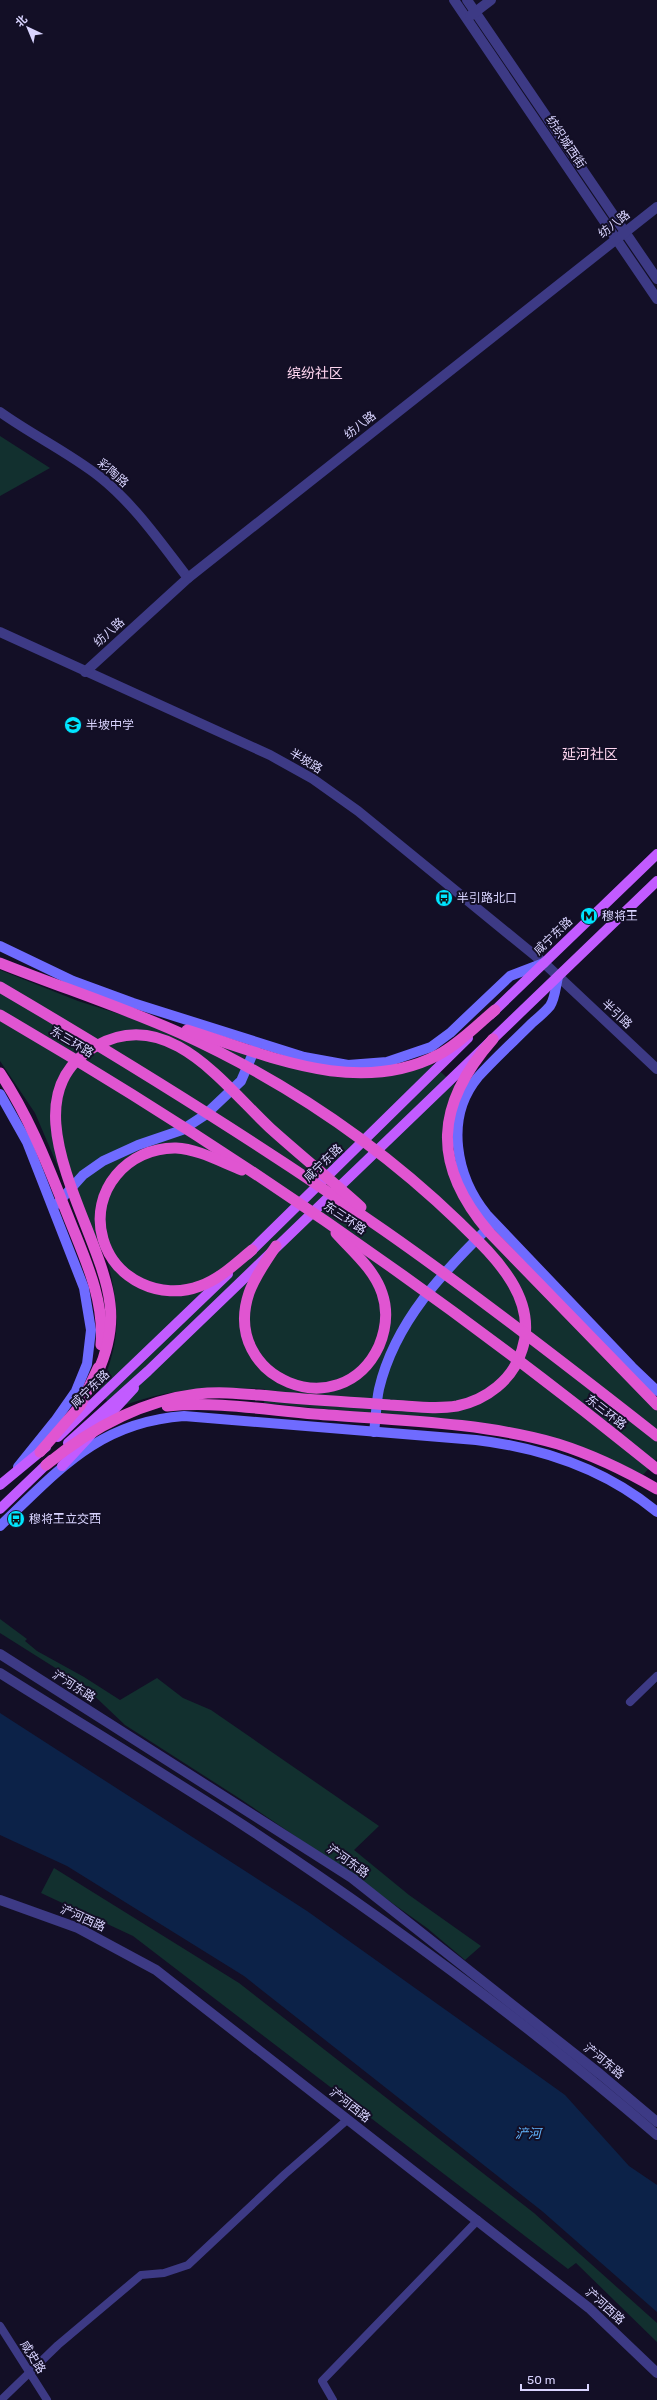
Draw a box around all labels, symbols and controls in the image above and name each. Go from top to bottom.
north arrow [8,8,48,48]
text: 北 [13,13,30,30]
street label: 纺织城西街 [543,113,589,171]
street label: 纺八路 [596,207,632,241]
district label: 缤纷社区 [287,365,343,382]
street label: 纺八路 [342,408,378,442]
street label: 彩陶路 [95,456,131,490]
street label: 纺八路 [91,615,127,649]
school or university icon: 半坡中学 [63,715,83,735]
place label: 半坡中学 [86,718,134,732]
street label: 半坡路 [287,746,325,776]
district label: 延河社区 [562,746,618,763]
bus stop icon: 半引路北口 [434,888,454,908]
place label: 半引路北口 [457,891,517,905]
metro station icon: 穆将王 [579,906,599,926]
place label: 穆将王 [602,909,638,923]
street label: 咸宁东路 [531,914,575,958]
street label: 半引路 [599,997,635,1031]
street label: 东三环路 [48,1024,96,1060]
street label: 咸宁东路 [301,1141,345,1185]
street label: 东三环路 [321,1199,369,1237]
street label: 咸宁东路 [68,1367,112,1411]
street label: 东三环路 [583,1392,629,1432]
bus stop icon: 穆将王立交西 [6,1509,26,1529]
place label: 穆将王立交西 [29,1512,101,1526]
street label: 浐河东路 [50,1667,98,1705]
street label: 浐河东路 [324,1841,372,1881]
street label: 浐河西路 [58,1902,108,1934]
street label: 浐河东路 [581,2040,627,2082]
street label: 浐河西路 [327,2085,373,2125]
water label: 浐河 [515,2126,544,2141]
street label: 浐河西路 [582,2285,628,2327]
street label: 咸史路 [18,2338,48,2376]
scale bar [521,2366,588,2392]
text: 50 m [527,2373,555,2387]

